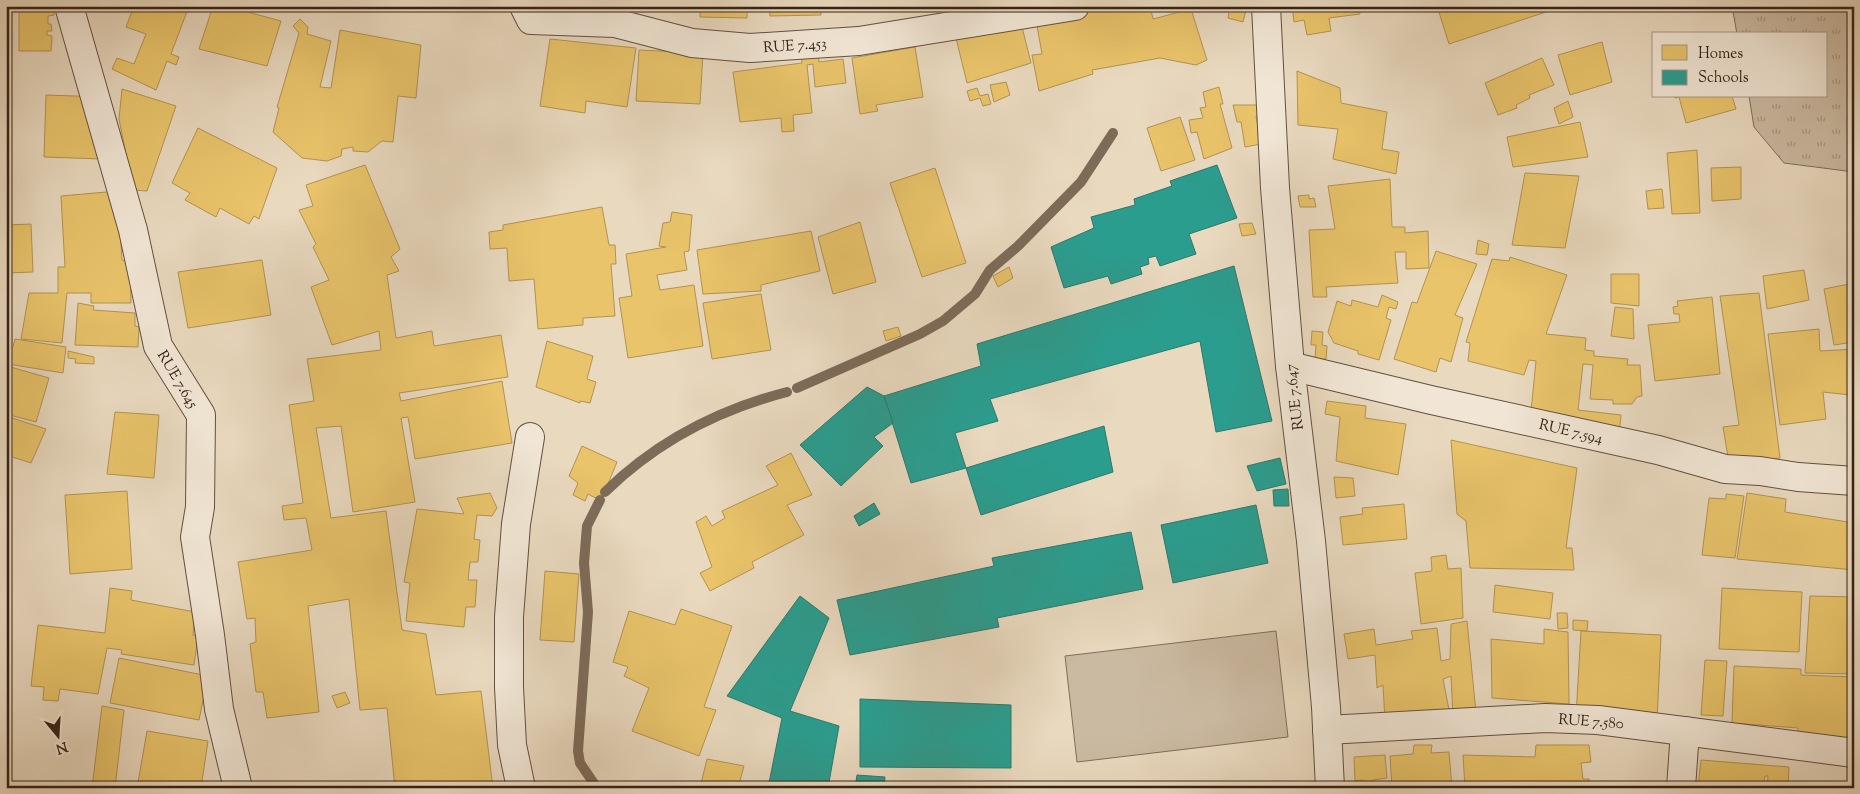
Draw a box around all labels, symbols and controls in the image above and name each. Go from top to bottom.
legend [1652,32,1828,98]
street label: RUE 7.453 [763,34,828,59]
text: Homes [1698,44,1743,65]
text: Schools [1698,68,1749,89]
street label: RUE 7.645 [151,347,202,413]
street label: RUE 7.647 [1281,362,1310,431]
street label: RUE 7.594 [1537,415,1605,450]
street label: RUE 7.580 [1557,710,1624,735]
north arrow [32,712,82,762]
text: N [53,735,70,758]

